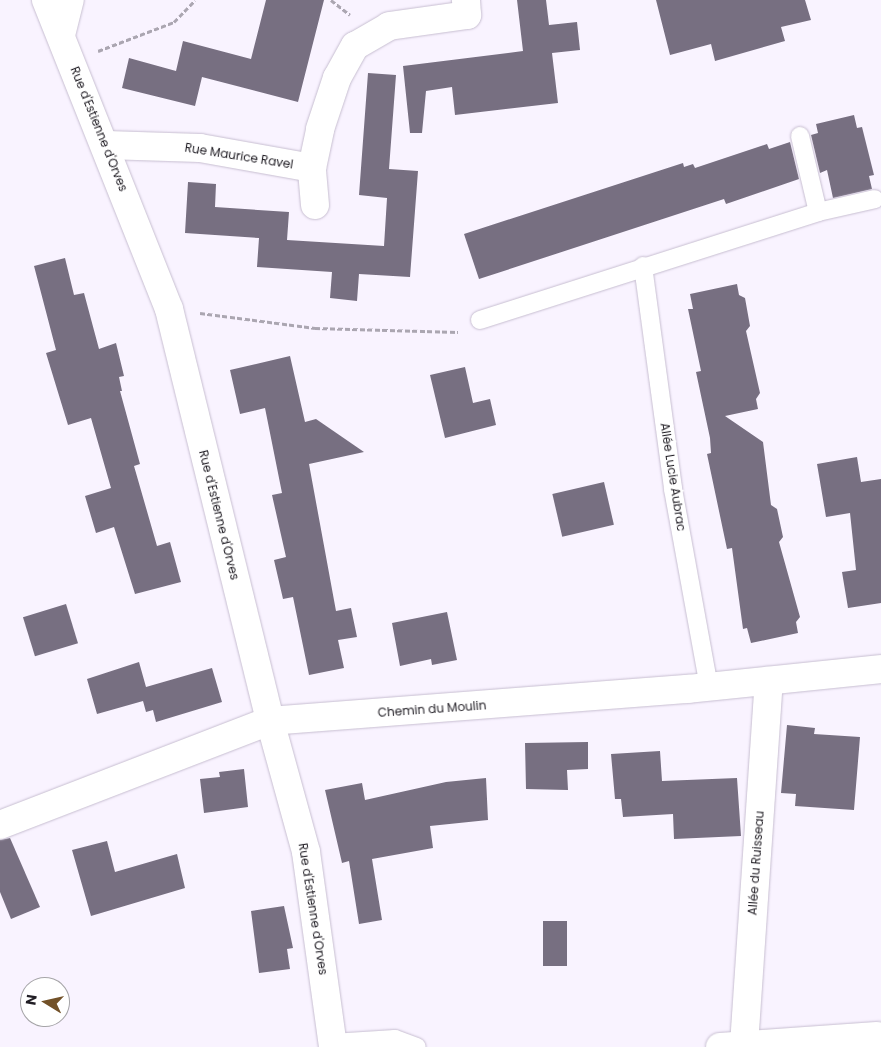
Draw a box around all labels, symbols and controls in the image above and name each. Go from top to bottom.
street label: Rue d'Estienne d'Orves [67,65,131,193]
street label: Rue Maurice Ravel [184,140,294,172]
street label: Allée Lucie Aubrac [657,422,689,532]
street label: Rue d'Estienne d'Orves [196,449,242,581]
street label: Chemin du Moulin [377,698,487,720]
street label: Allée du Ruisseau [745,810,767,916]
street label: Rue d'Estienne d'Orves [295,842,331,976]
north arrow [20,977,70,1027]
text: N [20,993,42,1007]

